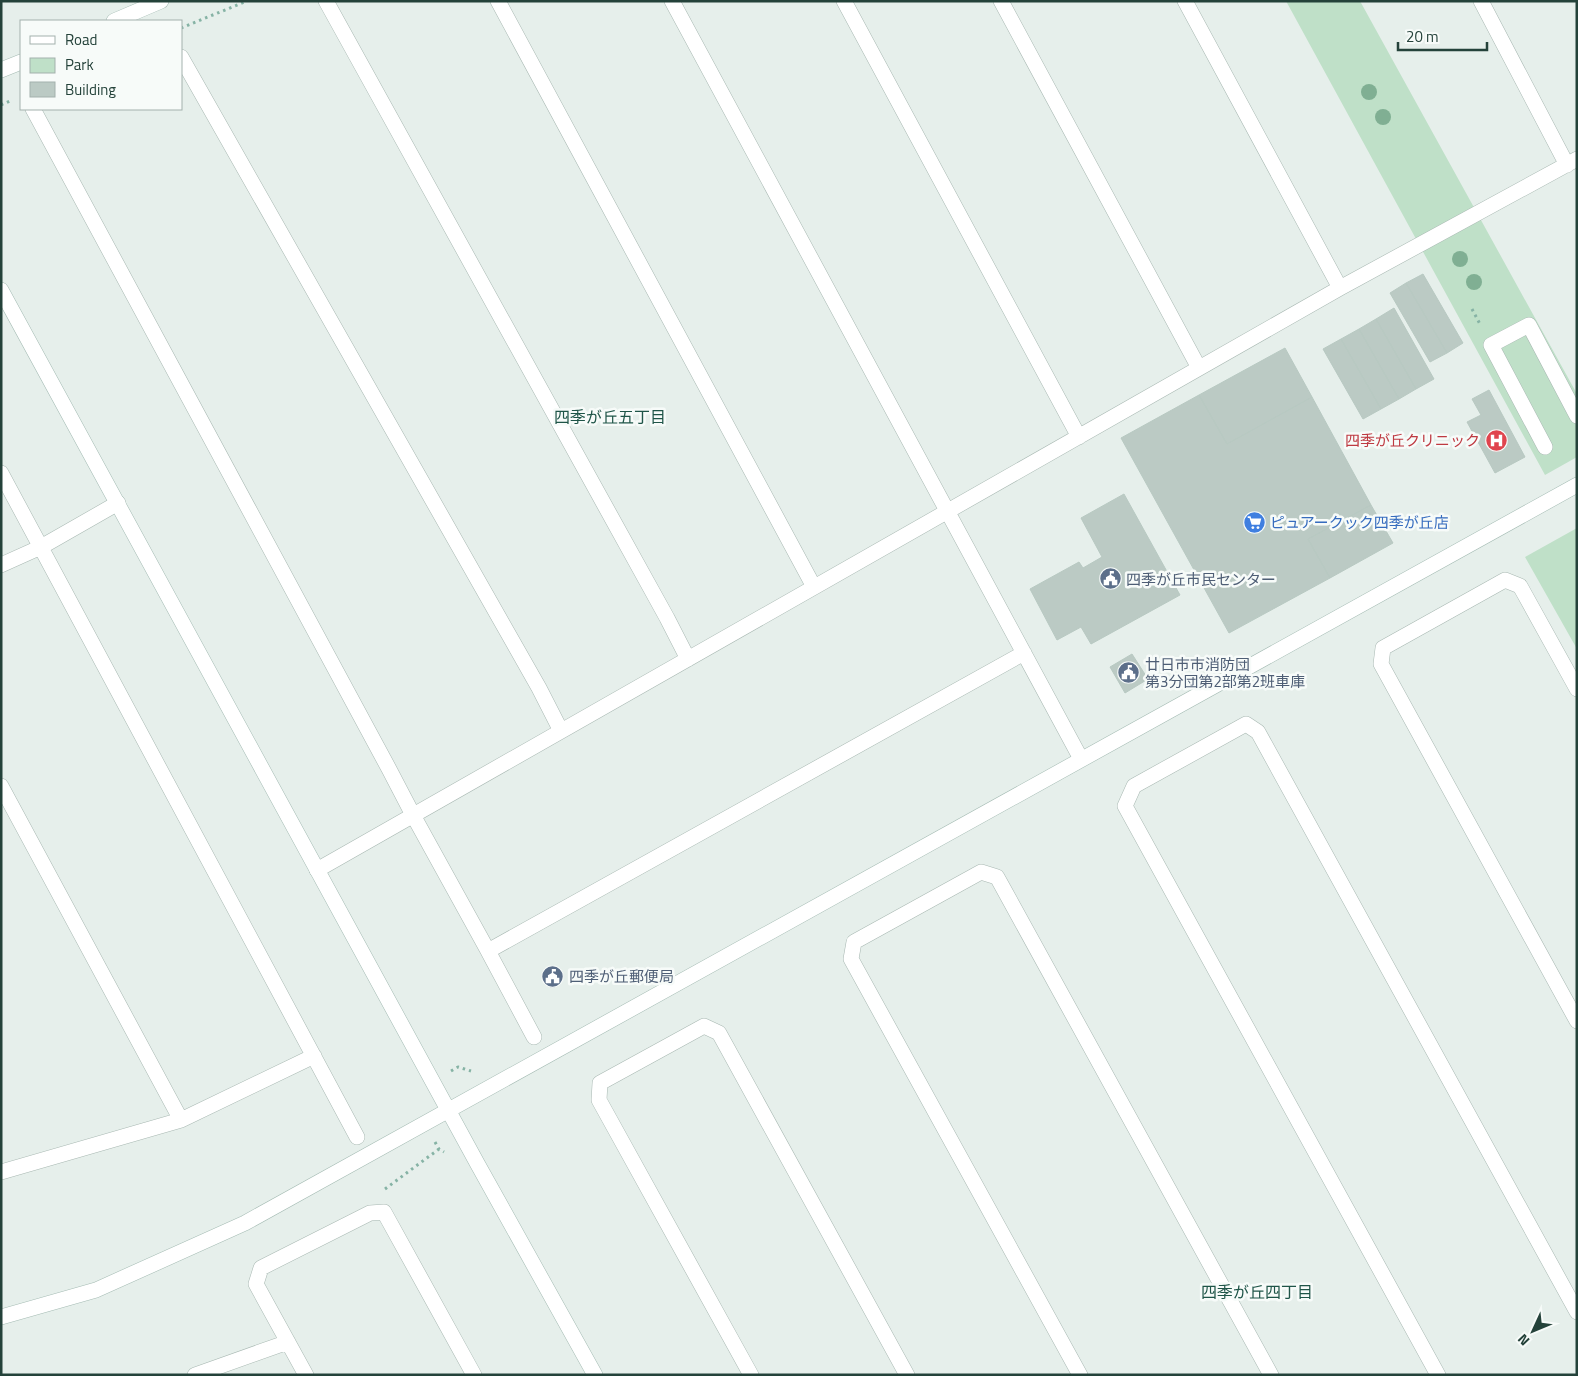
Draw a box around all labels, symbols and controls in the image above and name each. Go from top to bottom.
legend [20,20,182,110]
scale bar [1398,20,1487,52]
text: 20 m [1406,25,1439,48]
text: Road [65,28,97,51]
text: Park [65,53,94,76]
text: Building [65,78,116,101]
district label: 四季が丘五丁目 [554,405,666,429]
hospital icon: 四季が丘クリニック [1484,428,1508,452]
place label: 四季が丘クリニック [1345,429,1480,452]
supermarket icon: ピュアークック四季が丘店 [1242,510,1266,534]
place label: ピュアークック四季が丘店 [1270,511,1449,534]
public building icon: 四季が丘市民センター [1098,567,1122,591]
place label: 四季が丘市民センター [1126,568,1276,591]
place label: 廿日市市消防団 第3分団第2部第2班車庫 [1145,653,1305,693]
public building icon: 廿日市市消防団 第3分団第2部第2班車庫 [1117,661,1141,685]
public building icon: 四季が丘郵便局 [541,964,565,988]
place label: 四季が丘郵便局 [569,965,674,988]
district label: 四季が丘四丁目 [1201,1280,1313,1304]
north arrow [1508,1306,1558,1356]
text: N [1512,1330,1534,1351]

